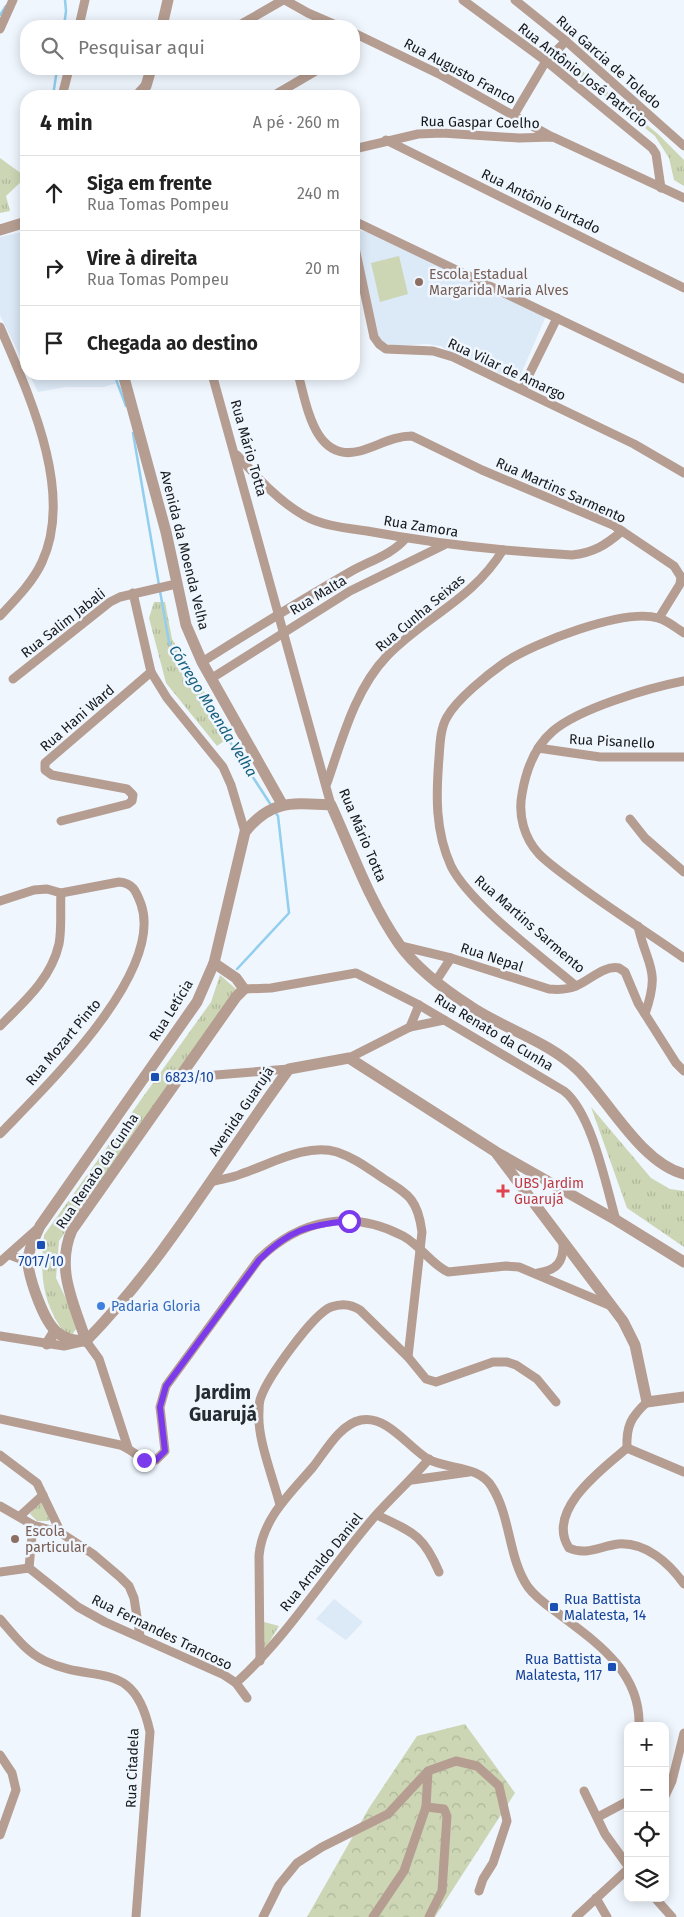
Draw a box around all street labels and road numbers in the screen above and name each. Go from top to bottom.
street label: Rua Garcia de Toledo [553,12,665,113]
street label: Rua Antônio José Patricio [515,20,651,131]
street label: Rua Augusto Franco [401,35,519,108]
street label: Rua Gaspar Coelho [420,113,540,132]
street label: Rua Antônio Furtado [479,165,603,238]
street label: Rua Vilar de Amargo [445,335,568,404]
street label: Rua Mário Totta [227,398,270,499]
street label: Rua Martins Sarmento [493,454,629,527]
street label: Avenida da Moenda Velha [156,469,213,632]
street label: Rua Zamora [382,512,459,541]
street label: Rua Cunha Seixas [372,571,469,656]
street label: Rua Malta [287,572,350,619]
street label: Rua Salim Jabali [18,585,109,662]
street label: Rua Hani Ward [37,681,118,755]
street label: Rua Pisanello [568,731,655,752]
street label: Rua Mário Totta [335,786,390,885]
street label: Rua Martins Sarmento [471,872,588,977]
street label: Rua Nepal [458,939,525,976]
street label: Rua Letícia [146,976,197,1044]
street label: Rua Renato da Cunha [431,990,556,1075]
street label: Rua Mozart Pinto [22,996,105,1089]
street label: Avenida Guarujá [205,1063,278,1159]
street label: Rua Renato da Cunha [52,1110,142,1232]
street label: Rua Arnaldo Daniel [276,1510,366,1615]
street label: Rua Fernandes Trancoso [89,1591,235,1674]
street label: Rua Citadela [123,1728,142,1808]

